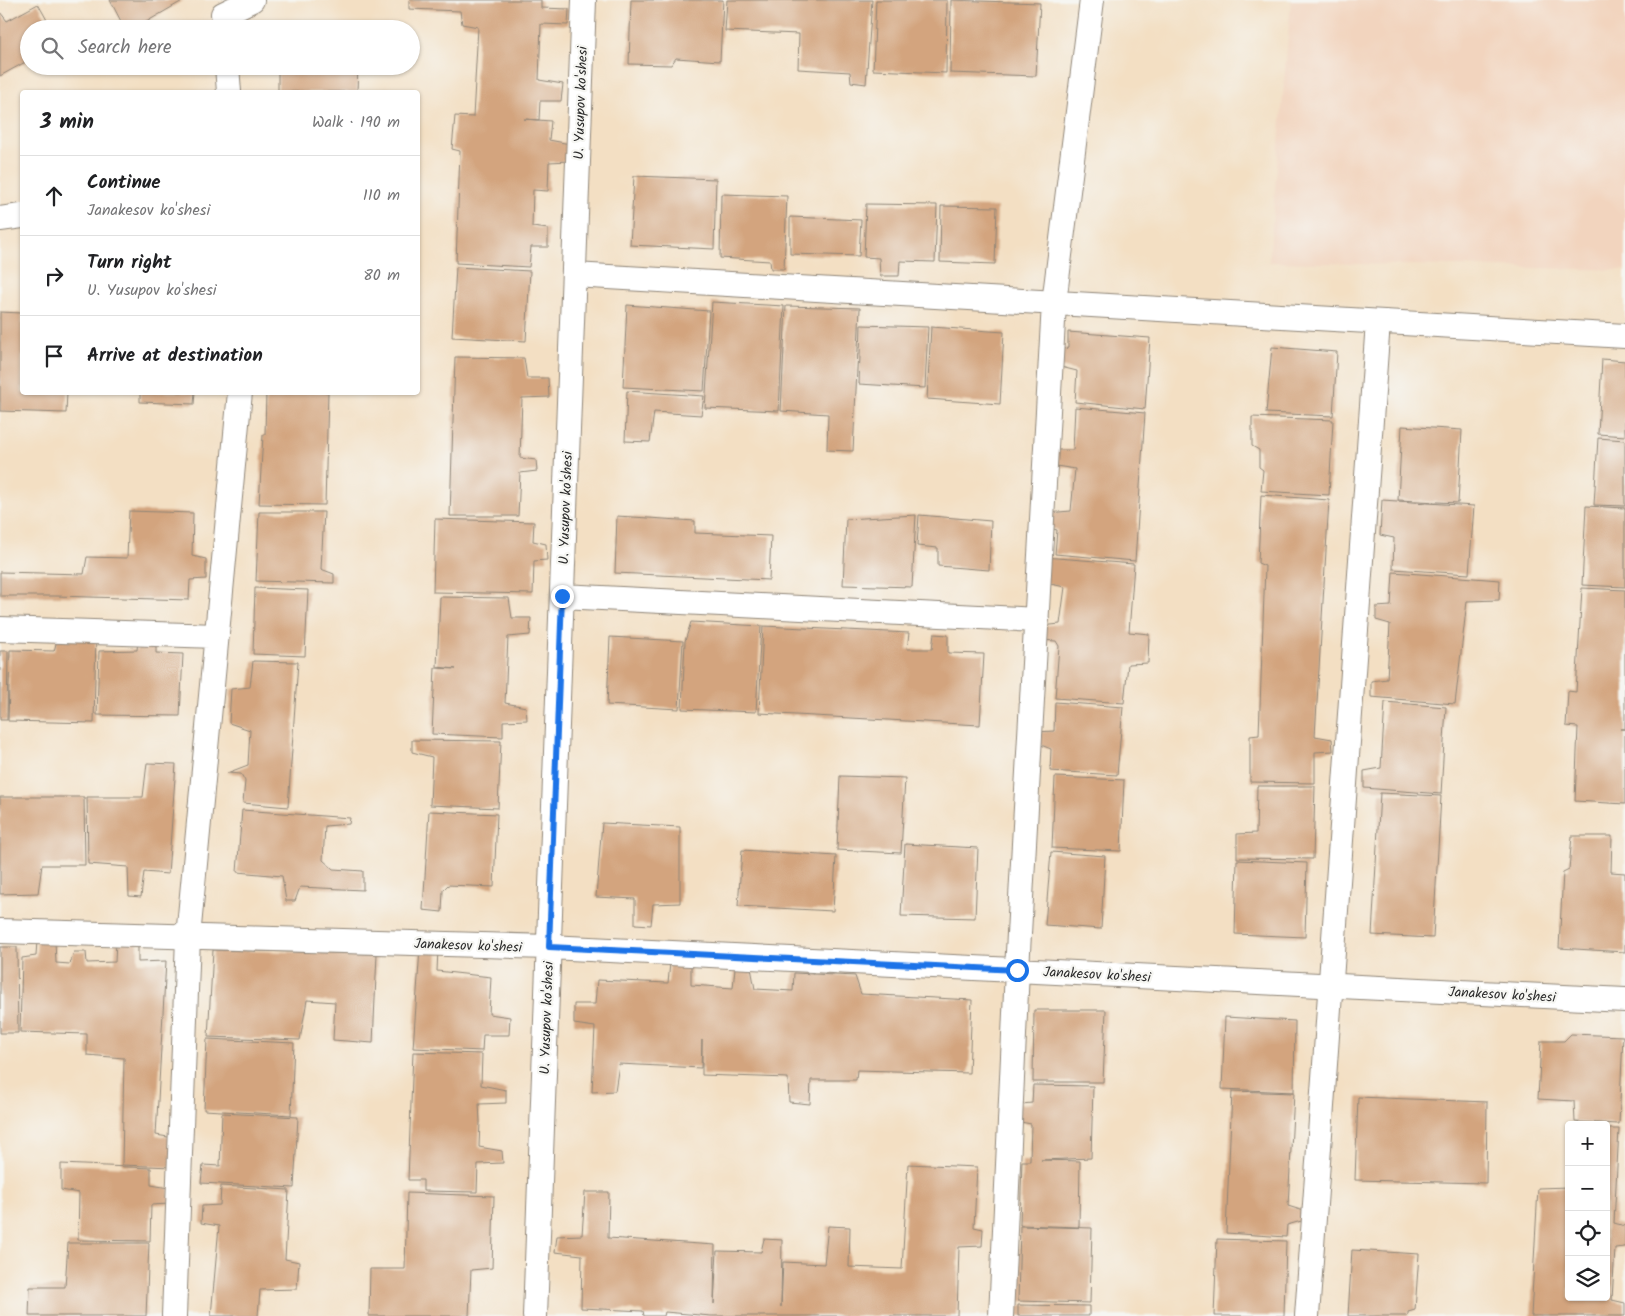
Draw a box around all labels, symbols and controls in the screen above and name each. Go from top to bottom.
search box [20,20,420,75]
text: Search here [78,33,172,63]
icon: search [38,34,66,62]
street label: U. Yusupov ko'shesi [568,45,594,160]
text: 3 min [40,106,94,139]
text: Walk · 190 m [312,110,400,135]
text: Continue [87,168,160,198]
icon: ahead [40,182,68,210]
text: 110 m [363,183,400,208]
text: Janakesov ko'shesi [87,198,210,223]
text: Turn right [87,248,172,278]
icon: right [40,262,68,290]
text: 80 m [363,263,400,288]
text: U. Yusupov ko'shesi [87,278,217,303]
text: Arrive at destination [87,341,263,371]
icon: arrive [40,342,68,370]
street label: U. Yusupov ko'shesi [553,450,579,565]
route end [551,585,574,608]
street label: Janakesov ko'shesi [414,933,523,959]
route start [1006,959,1029,982]
street label: U. Yusupov ko'shesi [534,960,560,1075]
street label: Janakesov ko'shesi [1043,961,1152,989]
street label: Janakesov ko'shesi [1448,981,1557,1009]
map controls [1565,1121,1610,1301]
button: + [1565,1121,1610,1166]
button: − [1565,1166,1610,1211]
button: locate [1565,1211,1610,1256]
button: layers [1565,1256,1610,1301]

